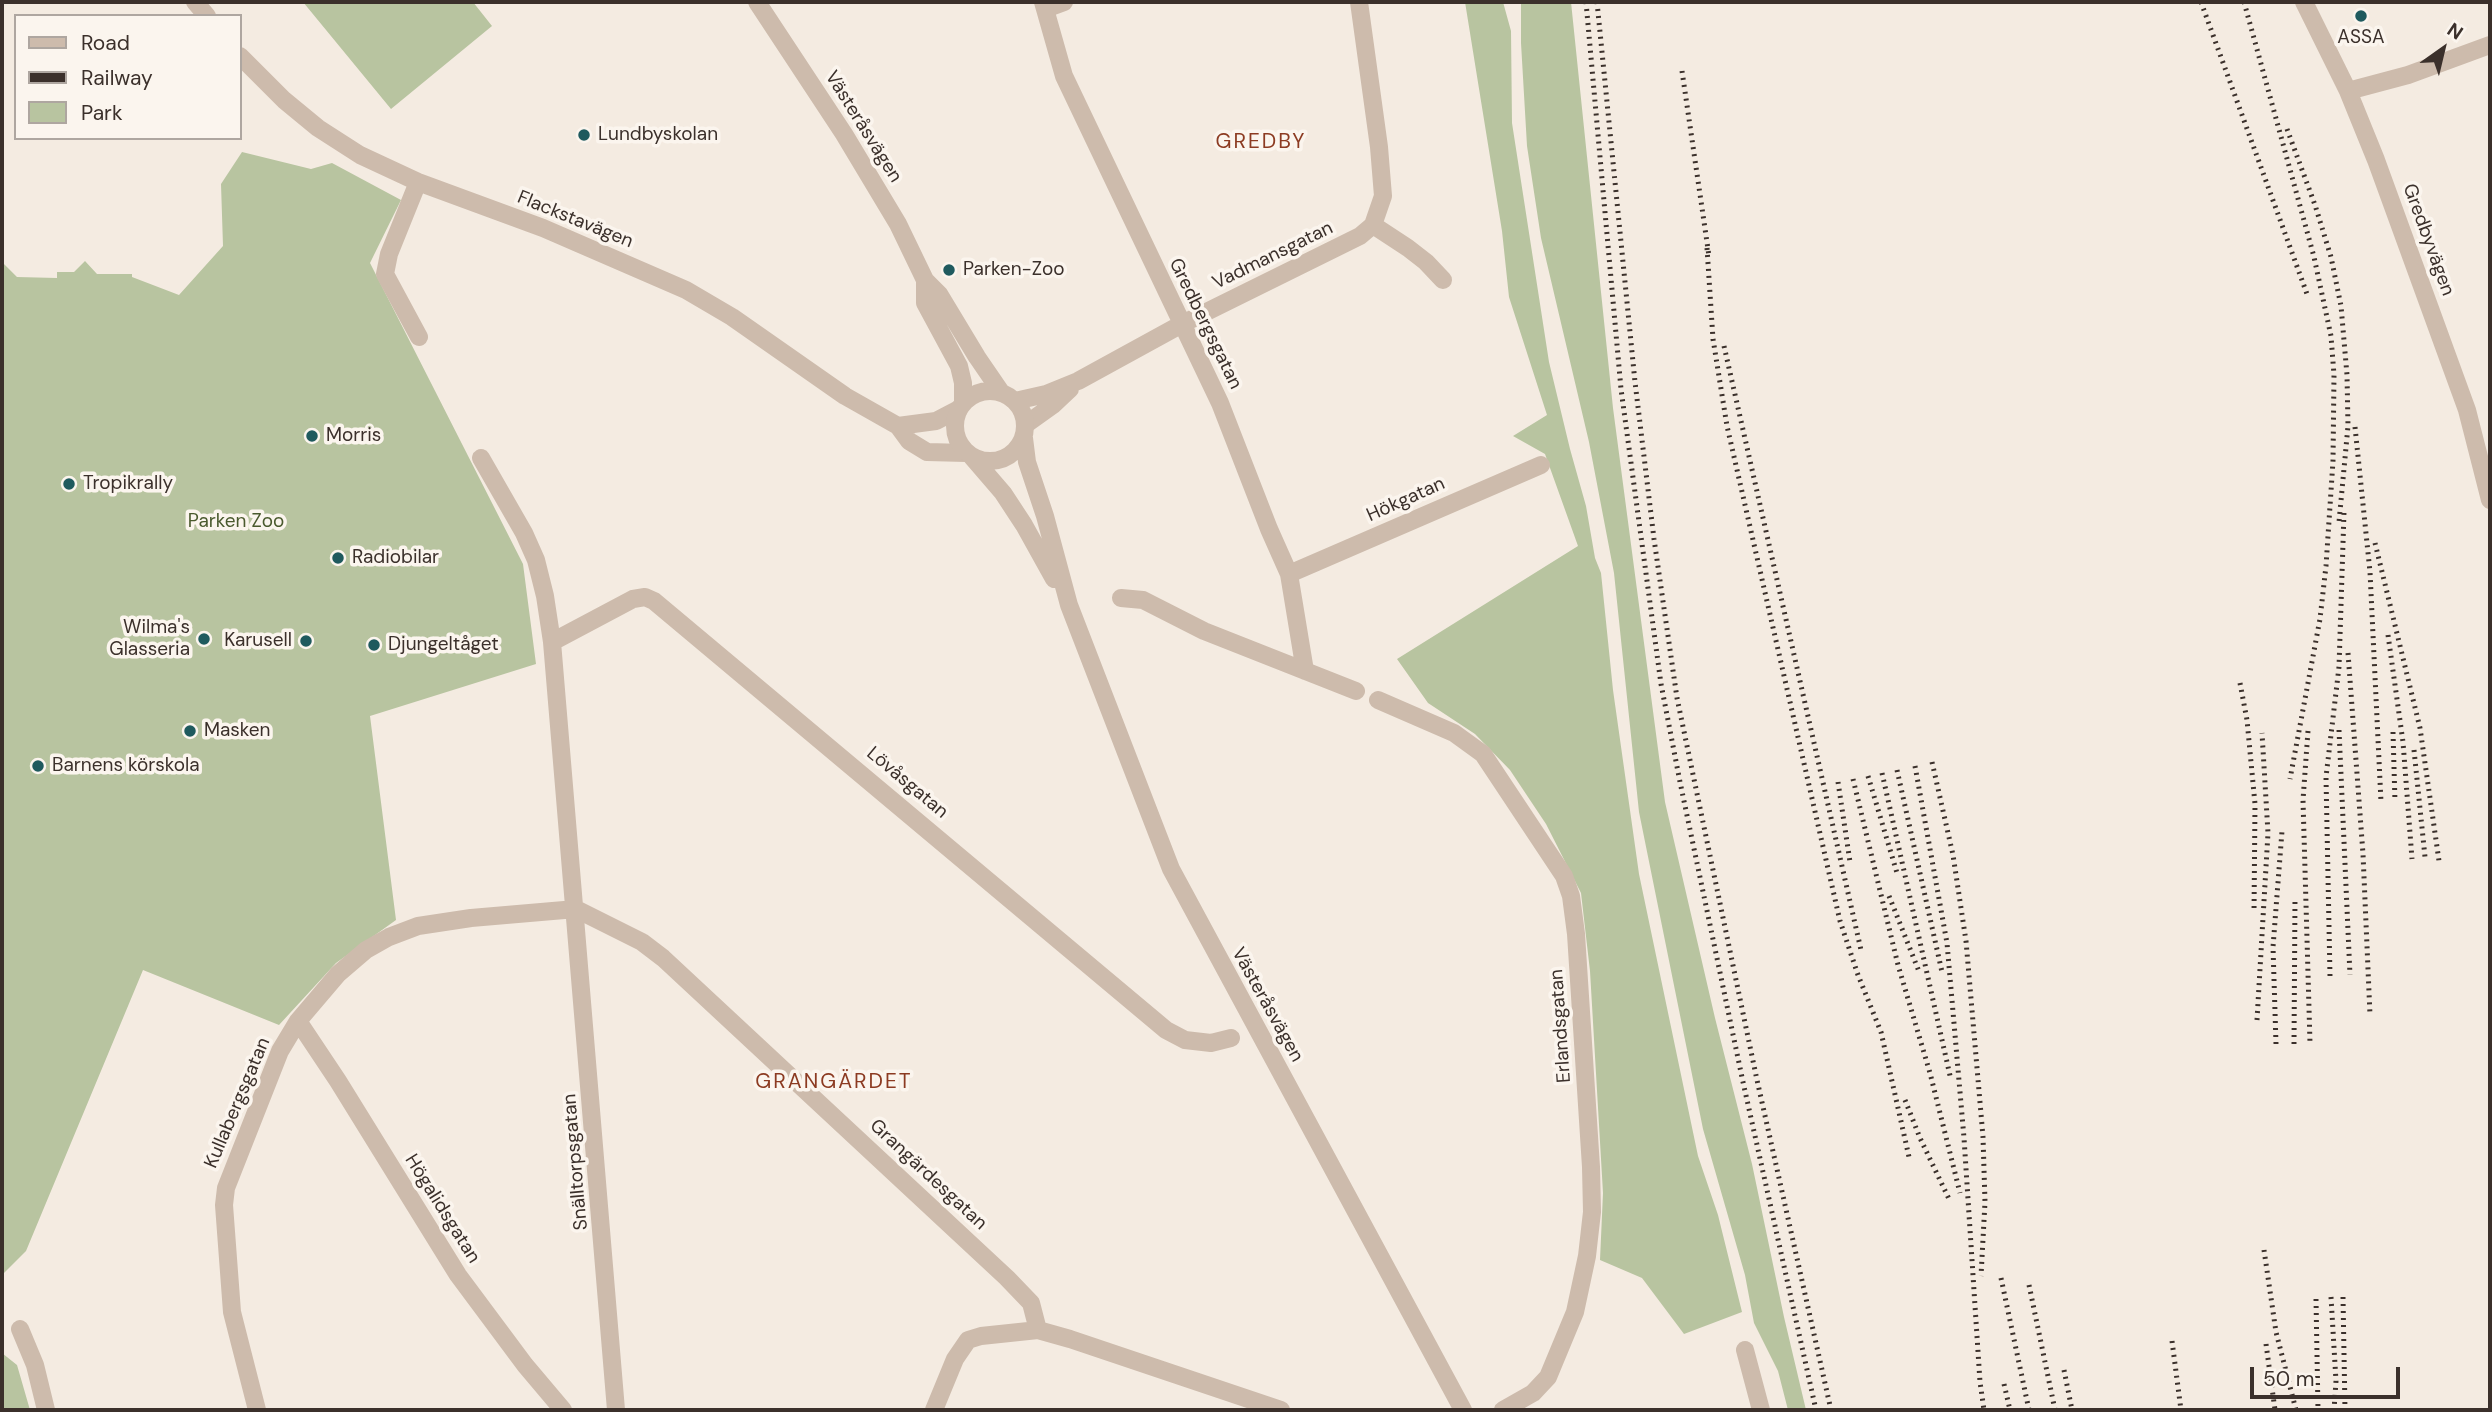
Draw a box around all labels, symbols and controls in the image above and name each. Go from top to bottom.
marker: ASSA [2353,8,2369,24]
legend [14,14,242,140]
north arrow [2408,14,2478,84]
text: N [2442,17,2468,45]
place label: ASSA [2337,27,2385,49]
text: Road [81,29,130,57]
text: Railway [81,64,153,92]
street label: Västeråsvägen [820,67,906,187]
text: Park [81,99,122,127]
place label: Lundbyskolan [598,124,718,146]
marker: Lundbyskolan [576,127,592,143]
district label: GREDBY [1216,129,1306,155]
street label: Gredbyvägen [2397,181,2459,299]
street label: Flackstavägen [514,186,636,254]
street label: Vadmansgatan [1209,217,1337,295]
street label: Gredbergsgatan [1163,255,1247,393]
place label: Parken-Zoo [963,259,1065,281]
marker: Parken-Zoo [941,262,957,278]
place label: Morris [326,425,381,447]
marker: Morris [304,428,320,444]
place label: Tropikrally [83,473,173,495]
street label: Hökgatan [1363,473,1449,527]
marker: Tropikrally [61,476,77,492]
park label: Parken Zoo [188,511,284,533]
place label: Radiobilar [352,547,439,569]
marker: Radiobilar [330,550,346,566]
place label: Wilma's Glasseria [109,617,190,661]
place label: Karusell [224,630,292,652]
marker: Wilma's Glasseria [196,631,212,647]
marker: Karusell [298,633,314,649]
place label: Djungeltåget [388,634,499,656]
marker: Djungeltåget [366,637,382,653]
place label: Masken [204,720,270,742]
marker: Masken [182,723,198,739]
street label: Lövåsgatan [862,742,952,824]
place label: Barnens körskola [52,755,199,777]
marker: Barnens körskola [30,758,46,774]
street label: Västeråsvägen [1226,944,1308,1066]
street label: Erlandsgatan [1546,968,1576,1084]
street label: Kullabergsgatan [200,1034,276,1172]
district label: GRANGÄRDET [757,1069,911,1095]
street label: Snälltorpsgatan [559,1093,593,1231]
street label: Grangärdesgatan [865,1115,991,1235]
street label: Högalidsgatan [399,1150,485,1268]
scale bar [2254,1352,2404,1396]
text: 50 m [2263,1365,2314,1393]

